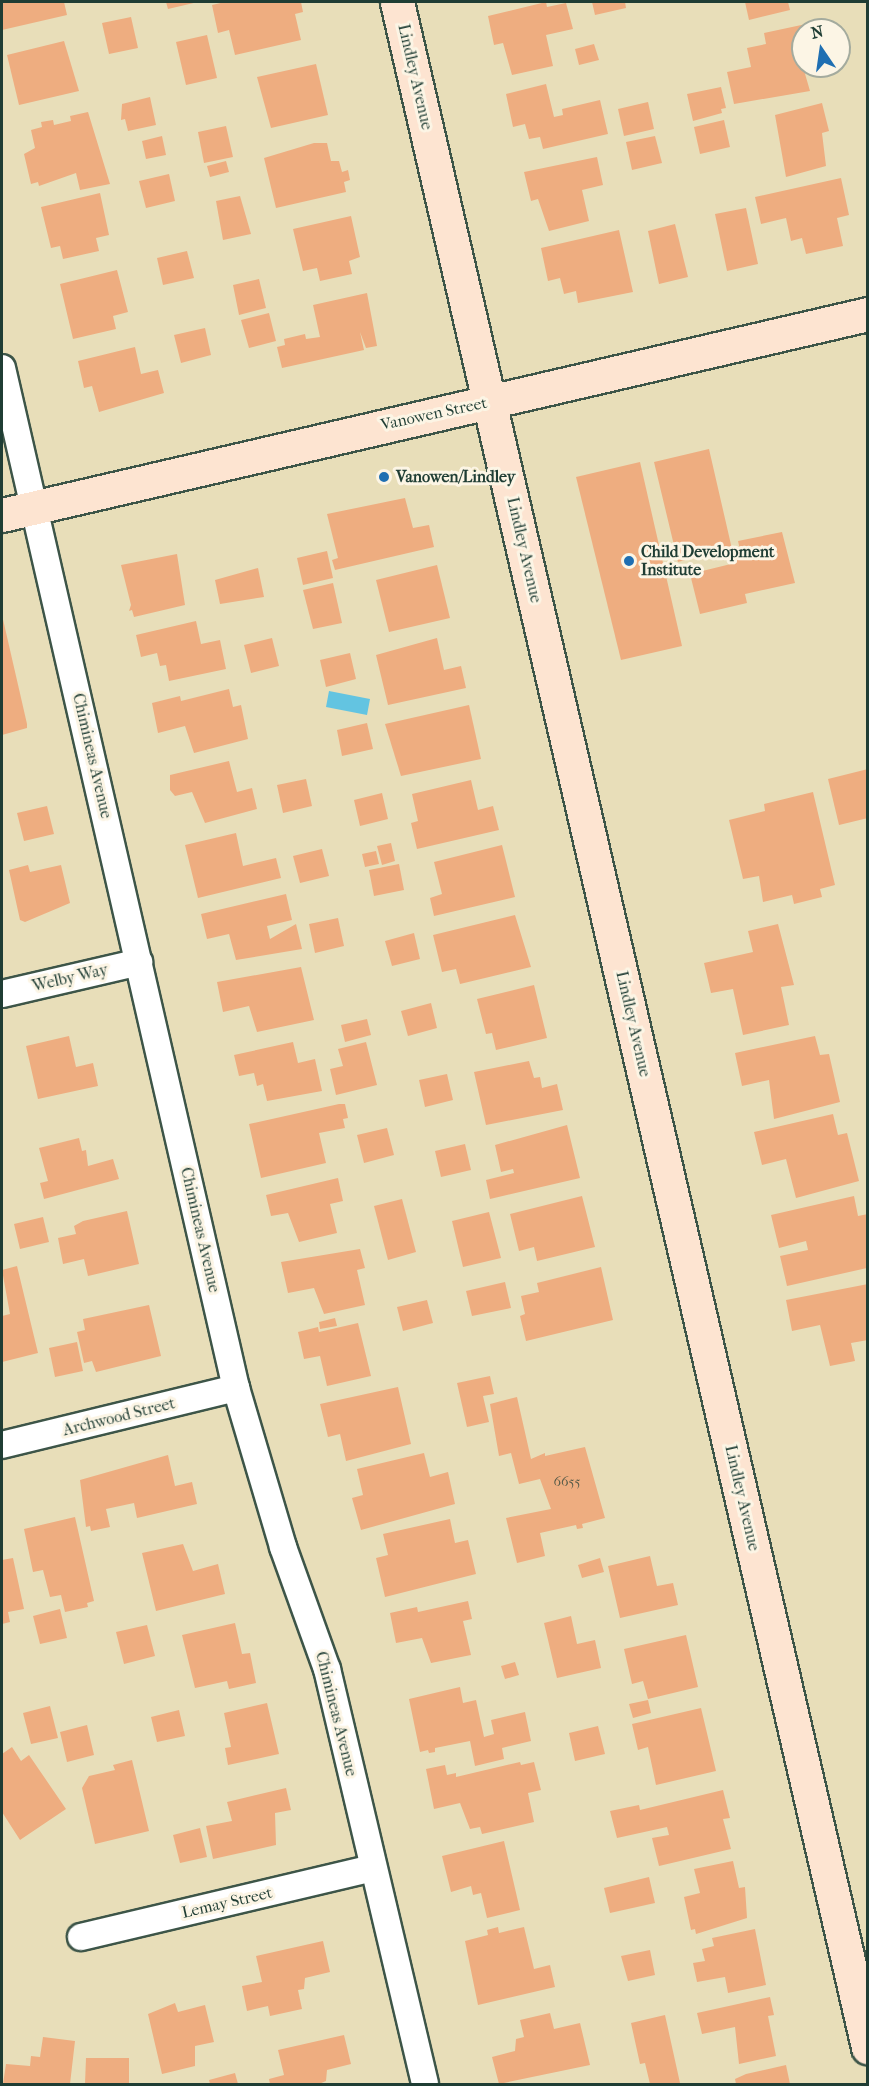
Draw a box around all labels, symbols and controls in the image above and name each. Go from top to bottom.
north arrow [791,18,851,78]
text: N [809,21,825,43]
street label: Lindley Avenue [394,22,436,132]
street label: Vanowen Street [379,393,489,435]
place label: Vanowen/Lindley [396,467,515,487]
marker: Vanowen/Lindley [377,470,391,484]
street label: Lindley Avenue [503,495,545,605]
place label: Child Development Institute [641,542,775,580]
marker: Child Development Institute [622,554,636,568]
street label: Chimineas Avenue [68,691,116,821]
street label: Welby Way [30,960,110,996]
street label: Lindley Avenue [612,969,654,1079]
street label: Chimineas Avenue [176,1165,224,1295]
street label: Archwood Street [61,1394,177,1440]
street label: Lindley Avenue [721,1443,763,1553]
house number: 6655 [553,1474,581,1490]
street label: Chimineas Avenue [311,1650,361,1778]
street label: Lemay Street [180,1883,274,1923]

